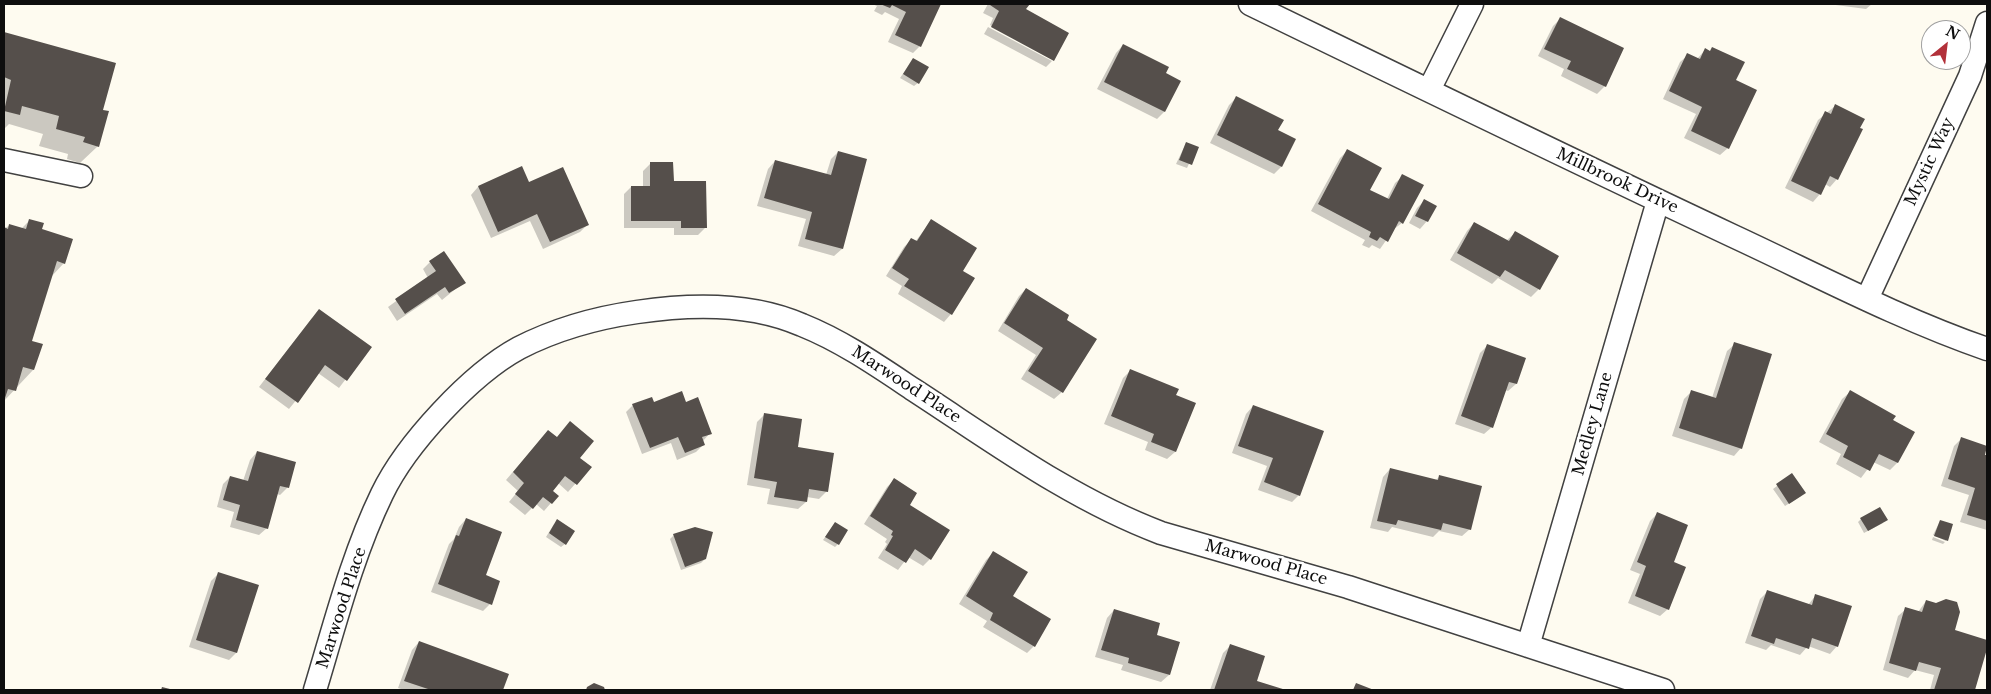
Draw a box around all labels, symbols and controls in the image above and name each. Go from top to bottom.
north arrow [1921,20,1971,70]
text: N [1943,22,1963,44]
street label: Mystic Way [1901,115,1959,209]
street label: Millbrook Drive [1553,144,1681,218]
street label: Marwood Place [848,343,964,427]
street label: Medley Lane [1569,370,1617,478]
street label: Marwood Place [1203,536,1329,590]
street label: Marwood Place [313,545,371,671]

